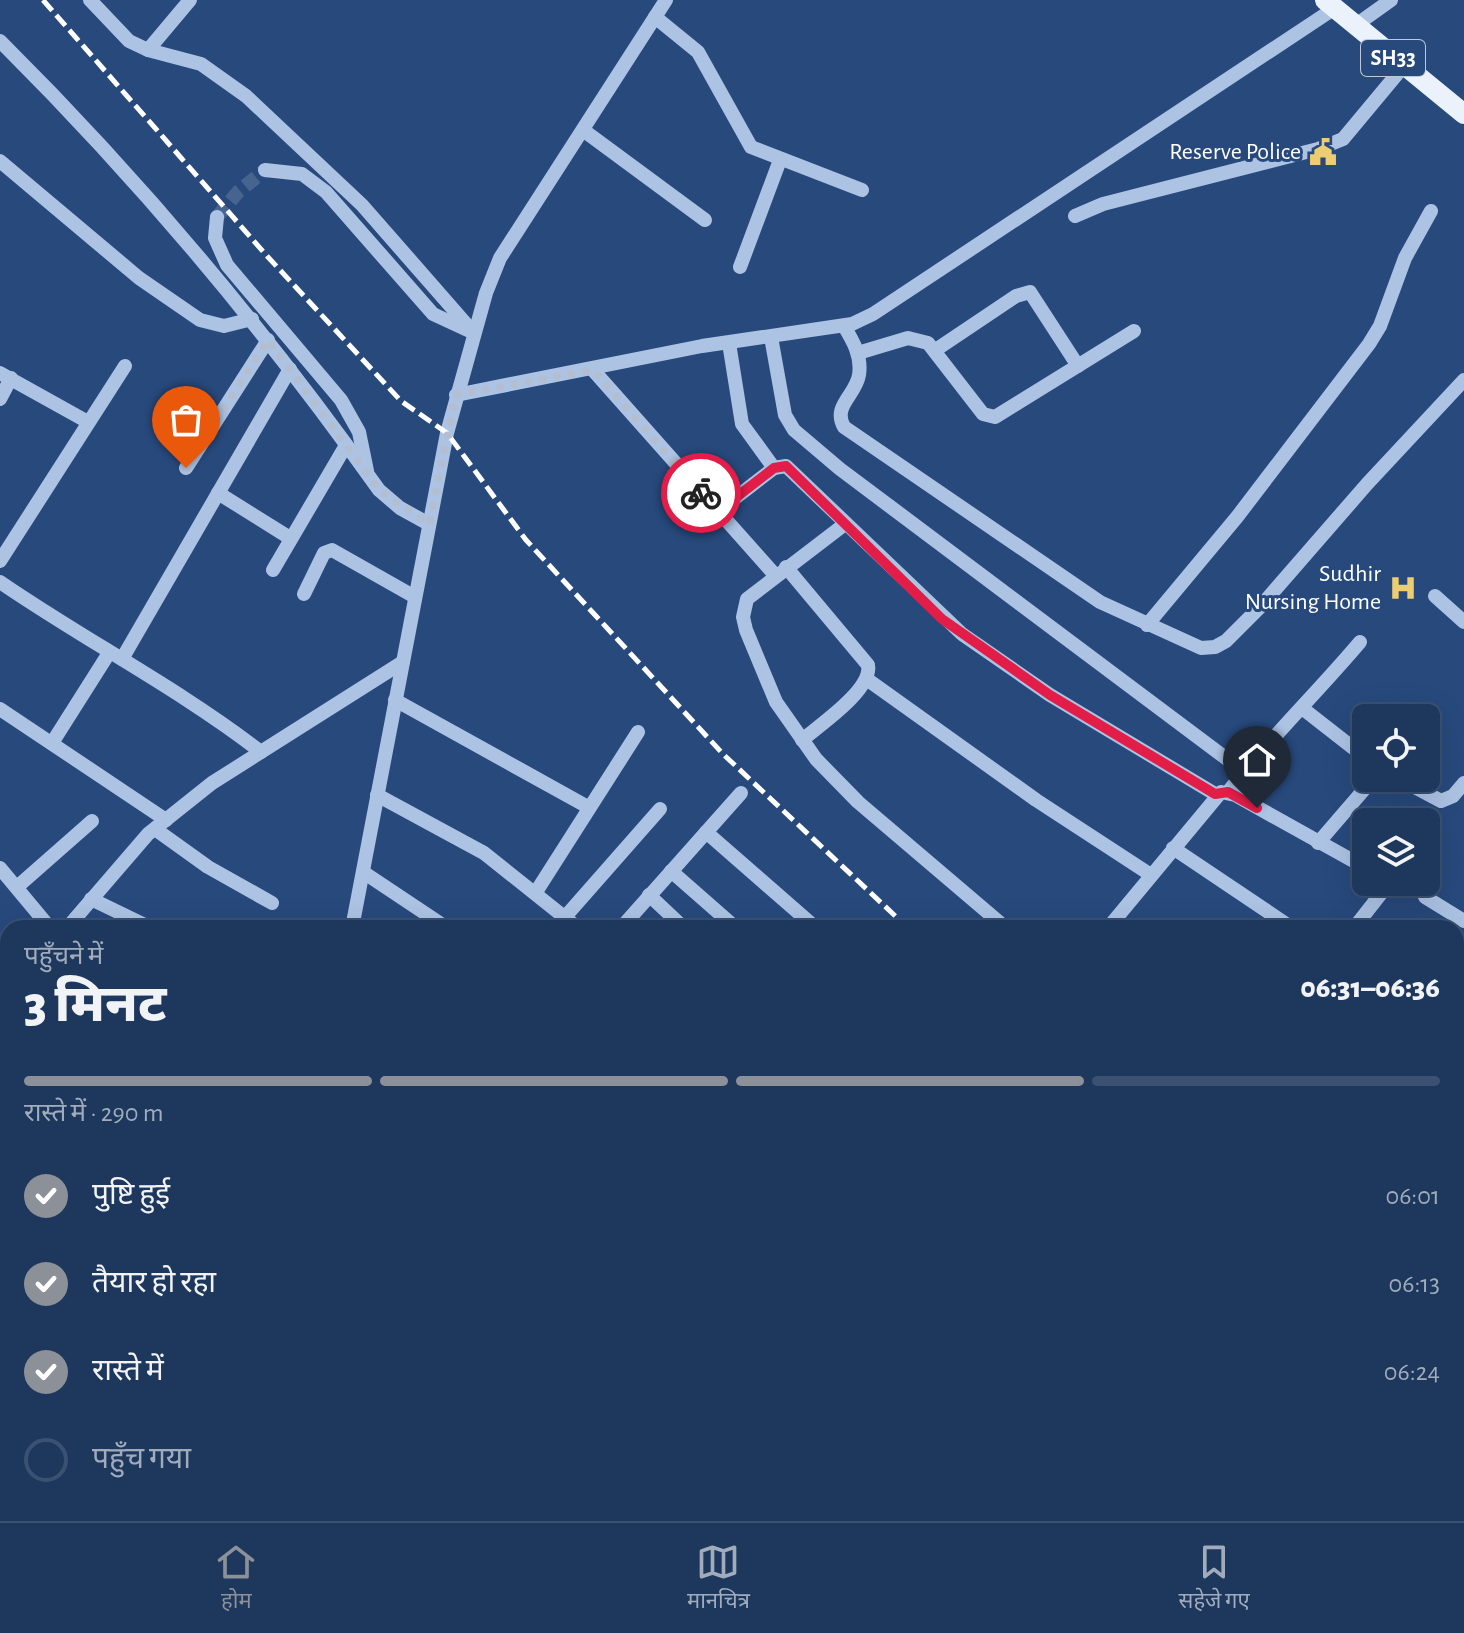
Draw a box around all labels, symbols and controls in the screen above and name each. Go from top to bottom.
road number: SH33 [1361,40,1425,76]
public building icon: Reserve Police [1308,137,1338,167]
place label: Reserve Police [1169,140,1301,164]
pin [152,386,220,468]
icon: bag [164,398,208,442]
courier [661,453,741,533]
icon: bike [679,471,723,515]
place label: Sudhir Nursing Home [1245,562,1381,614]
hospital icon: Sudhir Nursing Home [1388,573,1418,603]
map controls [1352,704,1440,896]
button: locate [1352,704,1440,792]
pin [1223,726,1291,808]
icon: home [1235,738,1279,782]
button: layers [1352,808,1440,896]
text: पहुँचने में [24,943,103,969]
text: 06:31–06:36 [1300,973,1440,1003]
text: 3 मिनट [24,979,166,1031]
text: रास्ते में · 290 m [24,1100,164,1126]
icon: check [24,1174,68,1218]
text: पुष्टि हुई [92,1180,170,1210]
text: 06:01 [1385,1183,1440,1209]
icon: check [24,1262,68,1306]
text: तैयार हो रहा [92,1268,216,1298]
text: 06:13 [1388,1271,1440,1297]
icon: check [24,1350,68,1394]
text: रास्ते में [92,1356,164,1386]
text: 06:24 [1384,1359,1440,1385]
text: पहुँच गया [92,1444,191,1474]
tab: होम [214,1540,258,1617]
tab: मानचित्र [687,1540,750,1617]
tab: सहेजे गए [1179,1540,1250,1617]

